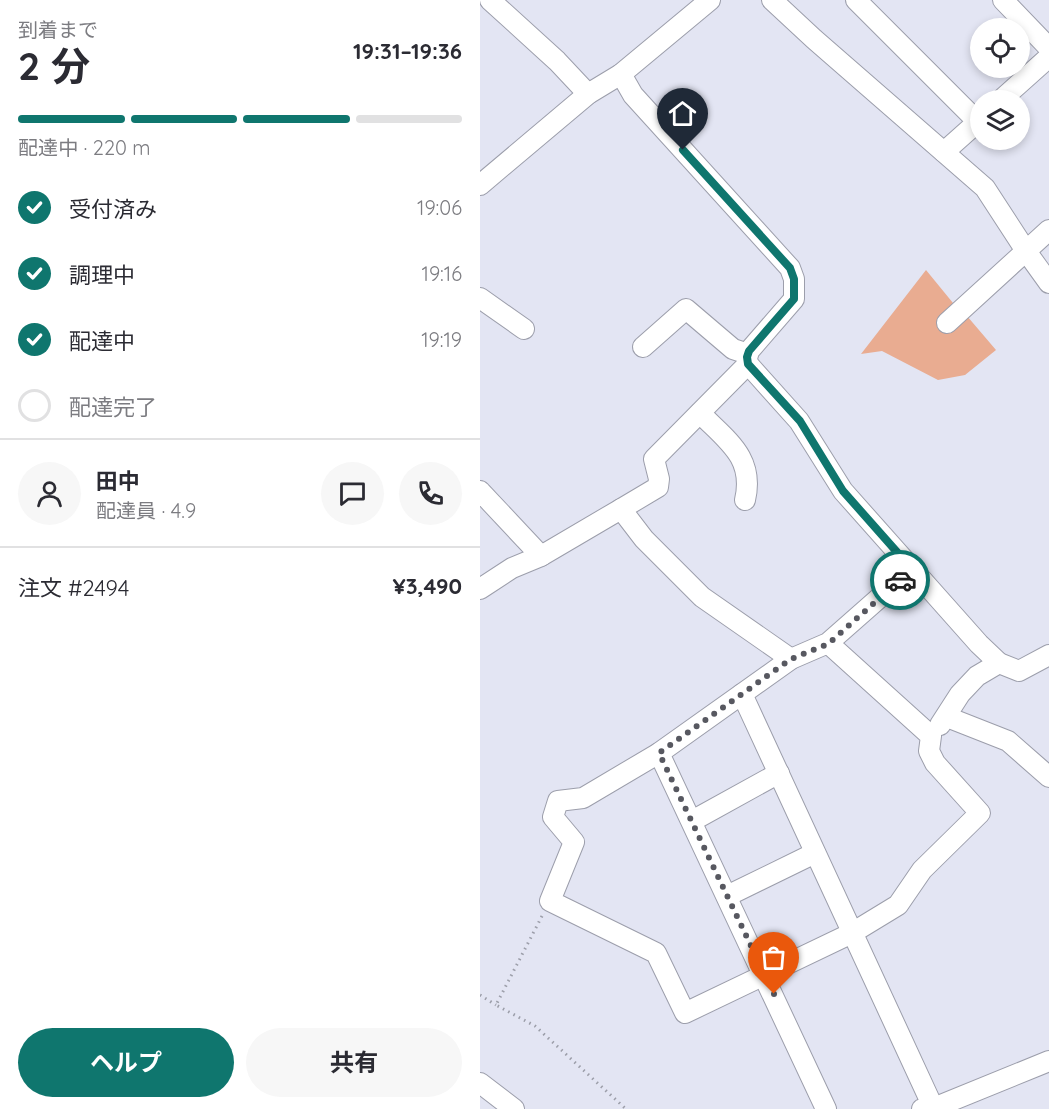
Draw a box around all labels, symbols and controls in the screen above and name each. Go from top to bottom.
text: 到着まで [18,17,98,42]
map controls [970,18,1030,150]
button: locate [970,18,1030,78]
text: 19:31–19:36 [353,37,462,65]
text: 2 分 [18,41,90,90]
pin [657,88,708,150]
button: layers [970,90,1030,150]
icon: home [666,97,699,130]
text: 配達中 · 220 m [18,135,151,160]
icon: check [18,191,51,224]
text: 受付済み [69,195,157,223]
text: 19:06 [417,195,462,220]
icon: check [18,257,51,290]
text: 調理中 [69,261,135,289]
text: 19:16 [422,261,462,286]
icon: check [18,323,51,356]
text: 配達中 [69,327,135,355]
text: 19:19 [421,327,462,352]
text: 配達完了 [69,393,157,421]
button: person [18,462,81,525]
button: chat [321,462,384,525]
button: phone [399,462,462,525]
text: 田中 [96,467,140,495]
text: 配達員 · 4.9 [96,498,196,523]
courier [870,550,930,610]
icon: car [884,564,917,597]
text: ¥3,490 [393,572,462,600]
text: 注文 #2494 [18,574,129,602]
pin [748,932,799,994]
icon: bag [757,941,790,974]
button: ヘルプ [18,1028,234,1097]
button: 共有 [246,1028,462,1097]

